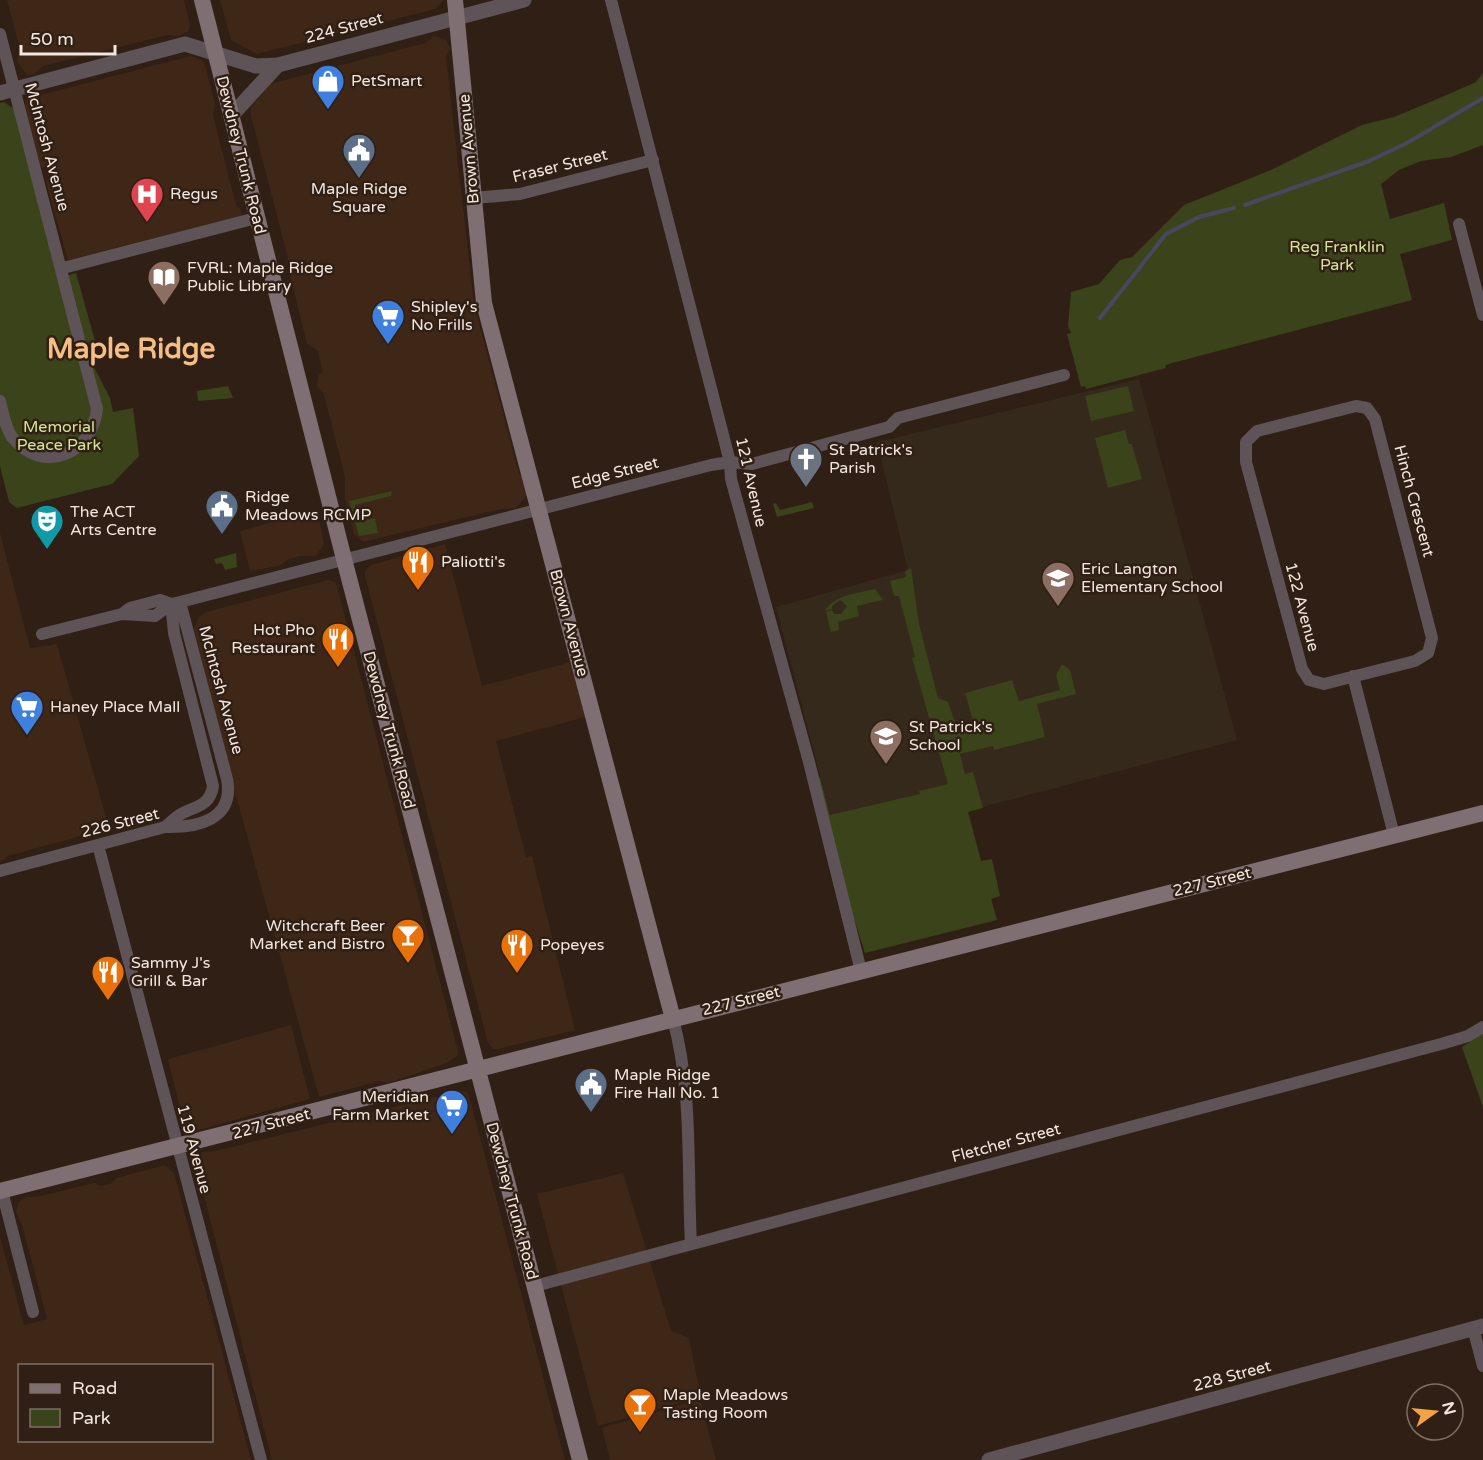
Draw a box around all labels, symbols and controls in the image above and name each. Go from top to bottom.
street label: 224 Street [303,8,385,48]
scale bar [21,18,116,56]
text: 50 m [30,28,74,50]
shop icon: PetSmart [310,63,346,110]
place label: PetSmart [351,71,422,91]
street label: Dewdney Trunk Road [212,74,270,236]
street label: McIntosh Avenue [20,81,74,213]
street label: Brown Avenue [454,93,484,205]
public building icon: Maple Ridge Square [341,132,377,179]
street label: Fraser Street [510,145,610,187]
hospital icon: Regus [129,176,165,223]
place label: Maple Ridge Square [311,179,407,217]
place label: Regus [170,184,218,204]
park label: Reg Franklin Park [1289,237,1385,275]
place label: FVRL: Maple Ridge Public Library [187,258,333,296]
library icon: FVRL: Maple Ridge Public Library [146,259,182,306]
place label: Shipley's No Frills [411,297,477,335]
supermarket icon: Shipley's No Frills [370,298,406,345]
district label: Maple Ridge [47,332,215,366]
park label: Memorial Peace Park [17,417,101,455]
street label: 121 Avenue [731,435,771,529]
place label: St Patrick's Parish [829,440,913,478]
church icon: St Patrick's Parish [788,441,824,488]
street label: Hinch Crescent [1389,443,1439,559]
street label: Edge Street [569,453,661,493]
place label: Ridge Meadows RCMP [245,487,371,525]
public building icon: Ridge Meadows RCMP [204,488,240,535]
place label: The ACT Arts Centre [70,502,156,540]
theatre icon: The ACT Arts Centre [29,503,65,550]
restaurant icon: Paliotti's [400,544,436,591]
place label: Paliotti's [441,552,505,572]
place label: Eric Langton Elementary School [1081,559,1223,597]
school or university icon: Eric Langton Elementary School [1040,560,1076,607]
street label: 122 Avenue [1280,560,1324,654]
street label: Brown Avenue [545,567,593,679]
place label: Hot Pho Restaurant [231,620,315,658]
restaurant icon: Hot Pho Restaurant [320,621,356,668]
street label: McIntosh Avenue [194,624,248,756]
street label: Dewdney Trunk Road [358,649,420,811]
supermarket icon: Haney Place Mall [9,689,45,736]
place label: Haney Place Mall [50,697,180,717]
place label: St Patrick's School [909,717,993,755]
school or university icon: St Patrick's School [868,718,904,765]
street label: 226 Street [79,804,161,842]
street label: 227 Street [1171,863,1253,901]
place label: Witchcraft Beer Market and Bistro [249,916,386,954]
bar icon: Witchcraft Beer Market and Bistro [390,917,426,964]
restaurant icon: Popeyes [499,927,535,974]
place label: Popeyes [540,935,605,955]
place label: Sammy J's Grill & Bar [131,953,211,991]
restaurant icon: Sammy J's Grill & Bar [90,954,126,1001]
street label: 227 Street [700,982,782,1020]
place label: Maple Ridge Fire Hall No. 1 [614,1065,720,1103]
public building icon: Maple Ridge Fire Hall No. 1 [573,1066,609,1113]
place label: Meridian Farm Market [332,1087,429,1125]
supermarket icon: Meridian Farm Market [434,1088,470,1135]
street label: 119 Avenue [172,1102,216,1196]
street label: 227 Street [230,1104,312,1144]
street label: Fletcher Street [949,1119,1063,1167]
street label: Dewdney Trunk Road [481,1120,543,1282]
street label: 228 Street [1191,1356,1273,1396]
legend [18,1364,213,1442]
text: Road [72,1377,117,1399]
north arrow [1405,1382,1465,1442]
place label: Maple Meadows Tasting Room [663,1385,788,1423]
bar icon: Maple Meadows Tasting Room [622,1386,658,1433]
text: N [1437,1400,1460,1417]
text: Park [72,1407,111,1429]

